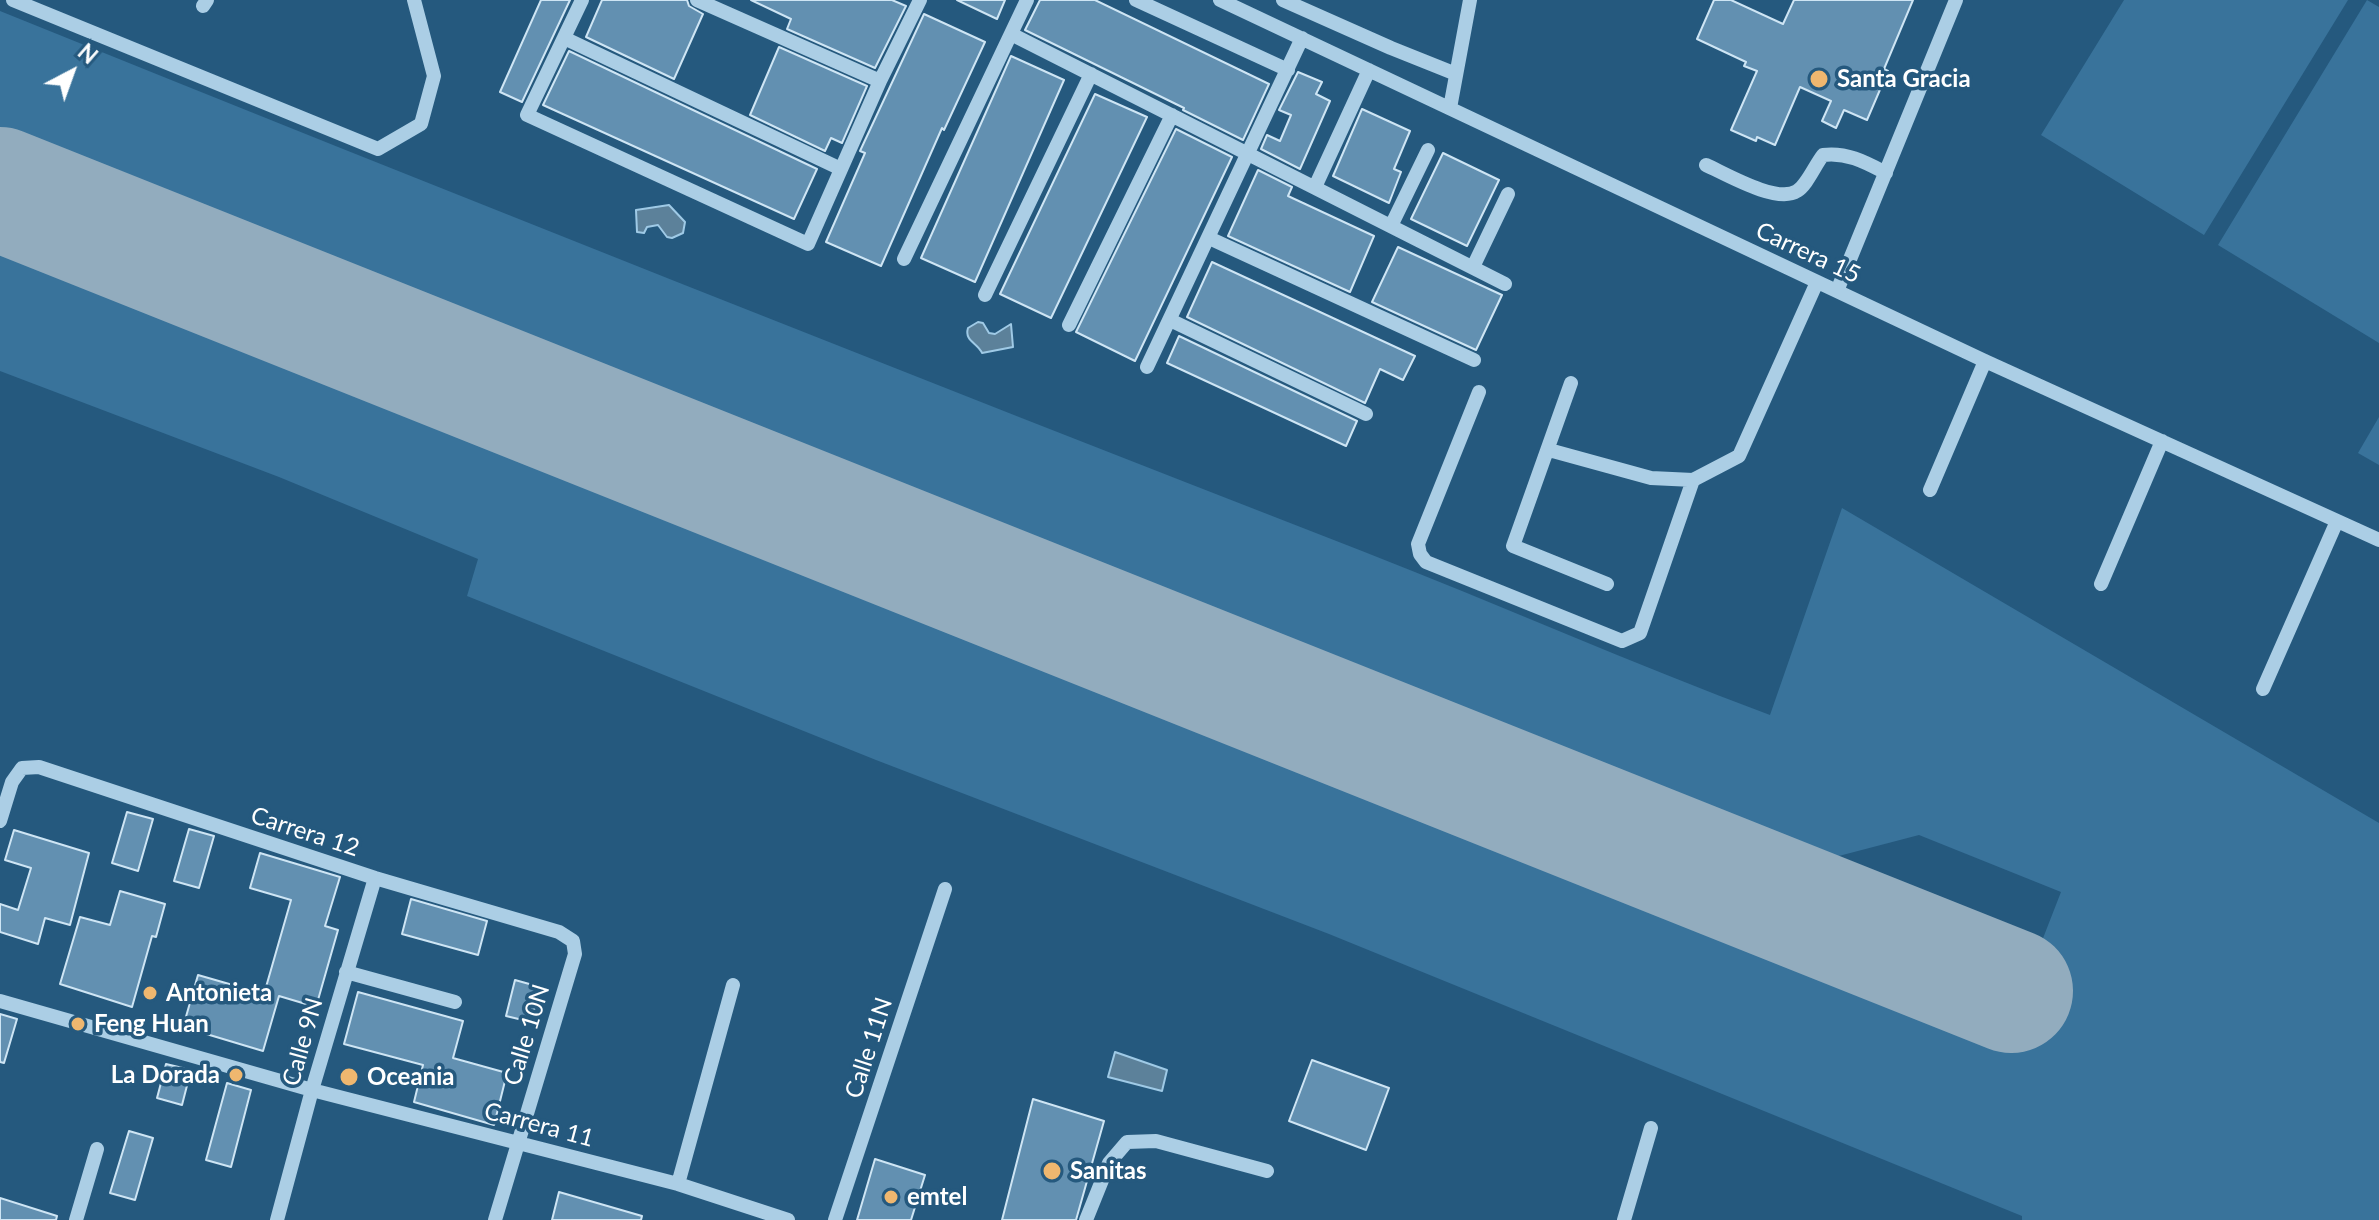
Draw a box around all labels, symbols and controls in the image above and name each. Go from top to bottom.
north arrow [32,32,112,112]
text: N [73,38,103,69]
place label: Santa Gracia [1837,65,1971,93]
marker: Santa Gracia [1808,68,1830,90]
street label: Carrera 15 [1751,216,1865,290]
street label: Carrera 12 [247,801,363,863]
place label: Antonieta [166,979,272,1007]
street label: Calle 10N [498,981,556,1089]
marker: Antonieta [141,984,159,1002]
street label: Calle 11N [839,994,899,1102]
street label: Calle 9N [277,995,329,1089]
place label: Feng Huan [94,1010,209,1038]
marker: Feng Huan [69,1015,87,1033]
place label: La Dorada [111,1061,220,1089]
place label: Oceania [367,1063,454,1091]
marker: La Dorada [227,1066,245,1084]
marker: Oceania [338,1066,360,1088]
street label: Carrera 11 [481,1097,597,1153]
place label: Sanitas [1070,1157,1146,1185]
marker: Sanitas [1041,1160,1063,1182]
place label: emtel [907,1183,967,1211]
marker: emtel [882,1188,900,1206]

